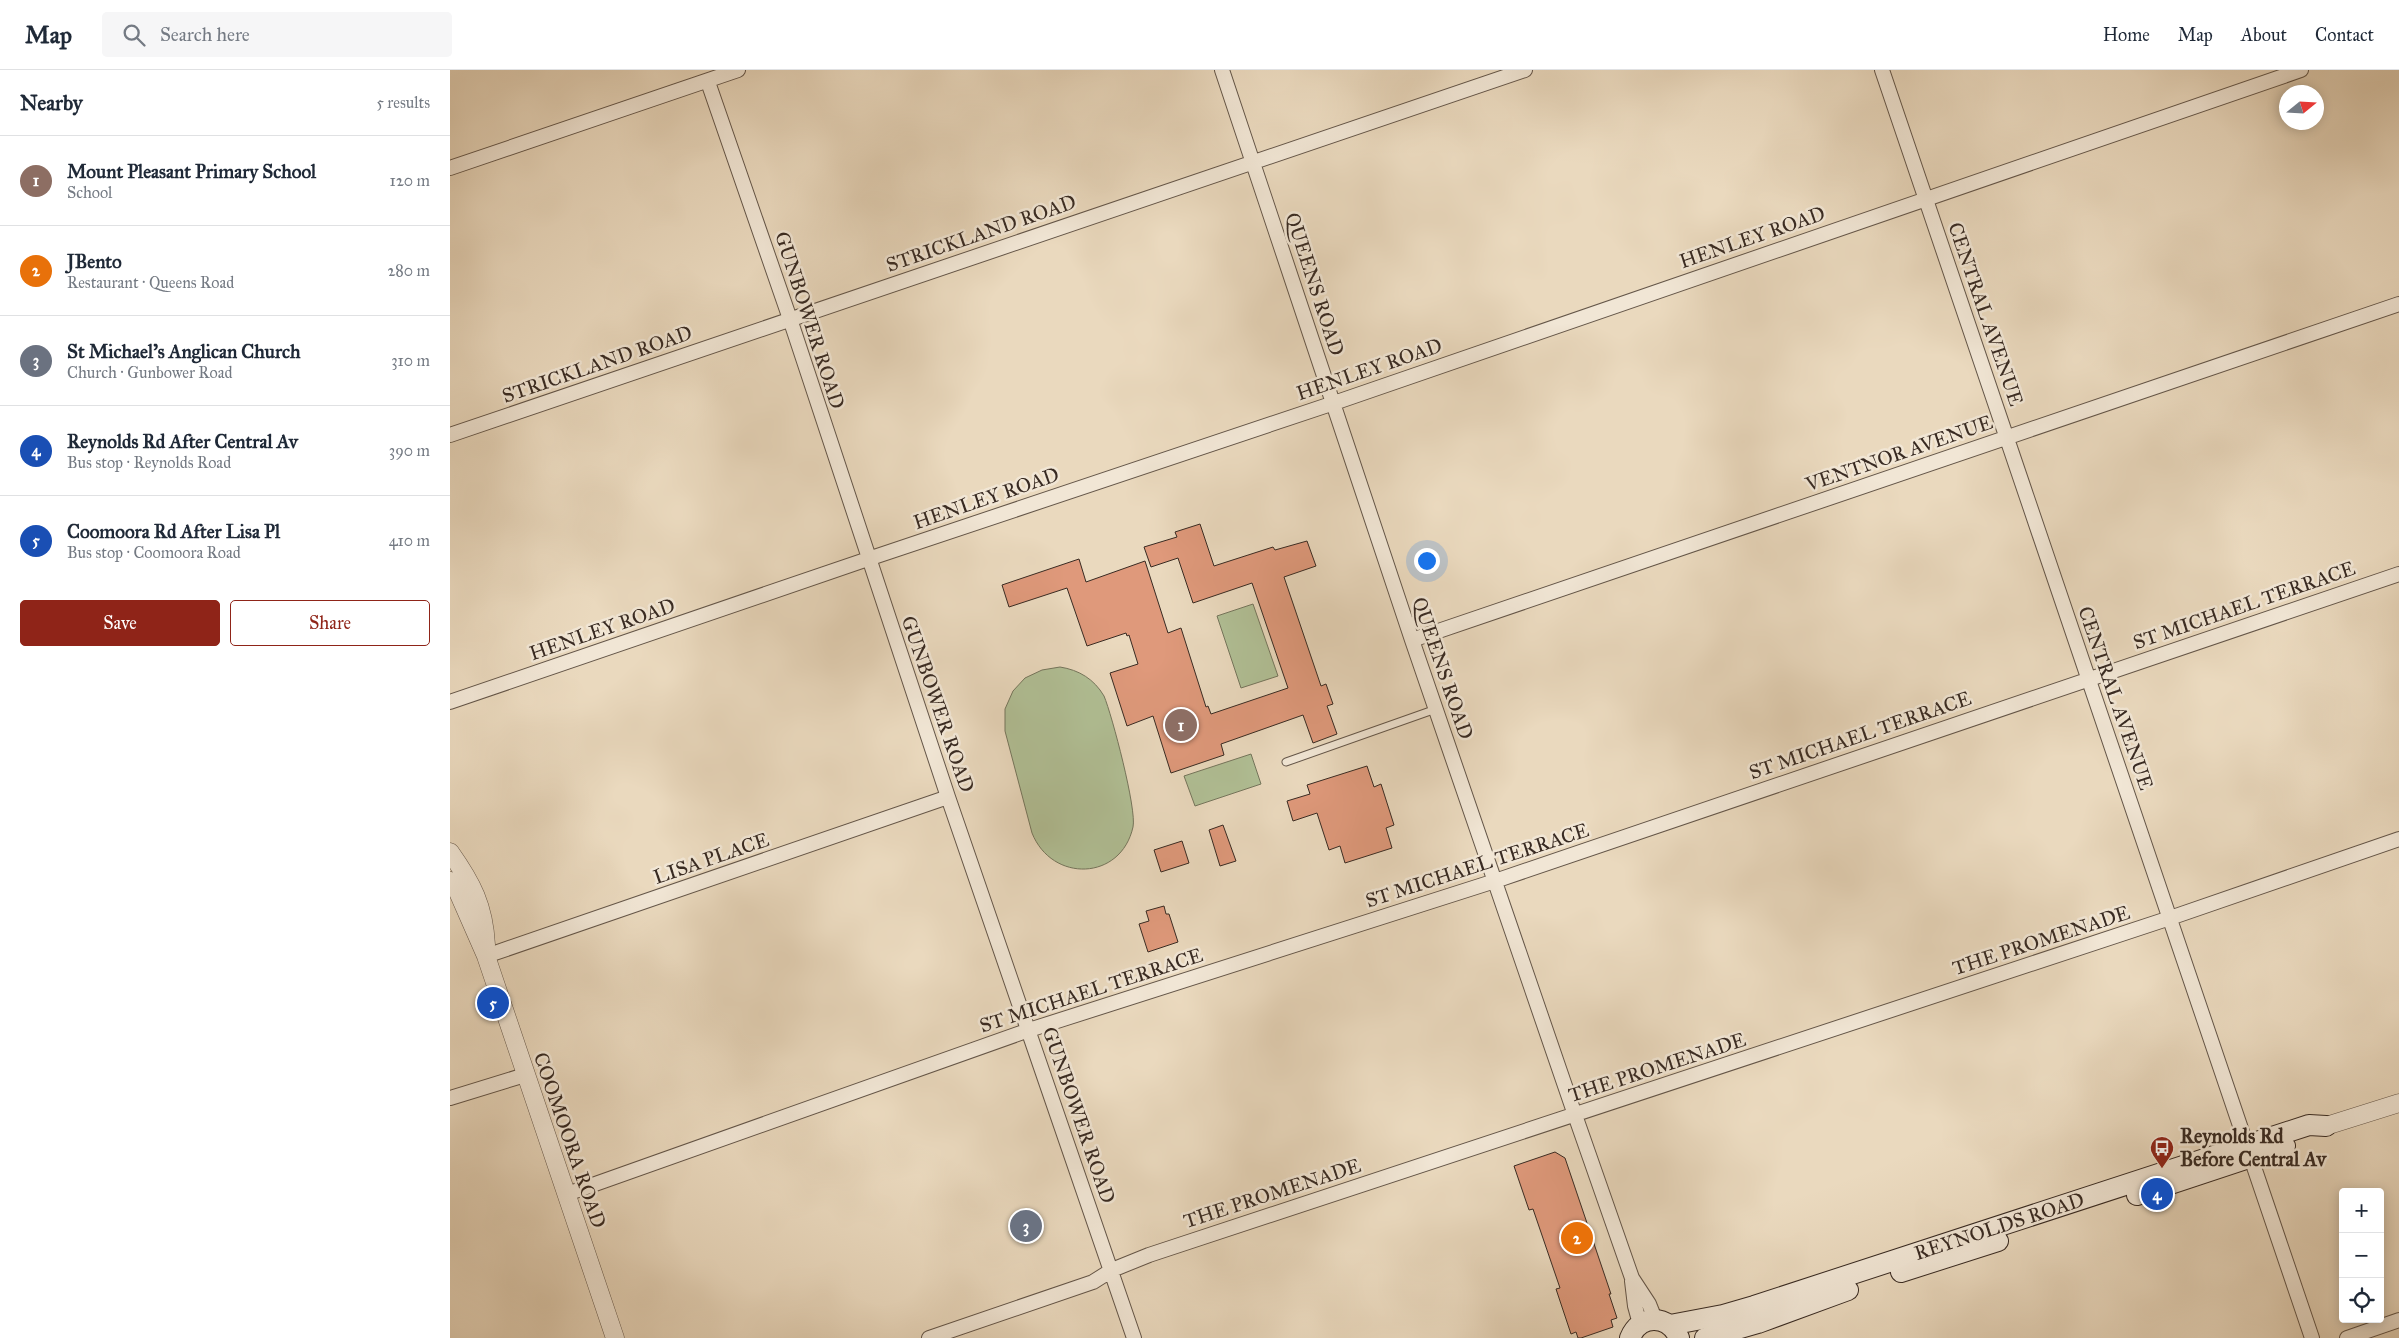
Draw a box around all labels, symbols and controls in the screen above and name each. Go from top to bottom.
search box [102,12,452,57]
text: Map [25,20,72,50]
icon: search [120,21,148,49]
text: Search here [160,23,250,46]
text: Home [2103,24,2150,46]
text: Map [2178,24,2213,46]
text: About [2241,24,2287,46]
text: Contact [2315,24,2374,46]
north arrow [2279,85,2324,130]
text: Nearby [20,90,83,116]
text: 5 results [376,93,430,112]
text: Mount Pleasant Primary School [67,160,316,183]
text: 1 [33,171,39,190]
text: 120 m [390,171,430,190]
text: School [67,183,112,202]
street label: STRICKLAND ROAD [883,189,1079,277]
street label: HENLEY ROAD [1676,201,1828,273]
street label: QUEENS ROAD [1281,209,1349,359]
street label: CENTRAL AVENUE [1943,219,2029,409]
street label: GUNBOWER ROAD [770,228,850,412]
text: JBento [67,250,122,273]
text: 2 [32,261,40,280]
text: 280 m [387,261,430,280]
text: Restaurant · Queens Road [67,273,234,292]
street label: STRICKLAND ROAD [499,320,695,408]
street label: HENLEY ROAD [1293,333,1445,405]
text: St Michael's Anglican Church [67,340,301,363]
text: 3 [33,351,39,370]
text: 310 m [391,351,430,370]
text: Church · Gunbower Road [67,363,232,382]
street label: VENTNOR AVENUE [1801,410,1996,497]
text: Reynolds Rd After Central Av [67,430,298,453]
text: 4 [32,441,40,460]
text: 390 m [389,441,430,460]
text: Bus stop · Reynolds Road [67,453,231,472]
street label: HENLEY ROAD [910,462,1062,534]
text: Coomoora Rd After Lisa Pl [67,520,280,543]
text: 5 [32,531,40,550]
text: 410 m [389,531,430,550]
text: Bus stop · Coomoora Road [67,543,241,562]
your location [1414,548,1440,574]
street label: ST MICHAEL TERRACE [2130,556,2358,654]
street label: HENLEY ROAD [526,593,678,665]
street label: QUEENS ROAD [1407,594,1479,742]
button: Save [20,600,220,646]
button: Share [230,600,430,646]
street label: CENTRAL AVENUE [2073,603,2159,793]
street label: GUNBOWER ROAD [897,613,979,795]
street label: ST MICHAEL TERRACE [1746,686,1974,784]
pin: 1 [1165,706,1197,744]
street label: ST MICHAEL TERRACE [1362,818,1592,912]
street label: LISA PLACE [650,827,772,889]
street label: THE PROMENADE [1949,900,2133,980]
street label: ST MICHAEL TERRACE [976,943,1206,1037]
pin: 5 [477,984,509,1022]
street label: GUNBOWER ROAD [1038,1024,1120,1206]
street label: THE PROMENADE [1565,1027,1749,1107]
street label: COOMOORA ROAD [529,1049,611,1231]
place label: Reynolds Rd Before Central Av [2180,1124,2327,1171]
bus stop icon: Reynolds Rd Before Central Av [2149,1135,2175,1169]
street label: THE PROMENADE [1180,1153,1364,1233]
pin: 4 [2141,1175,2173,1213]
street label: REYNOLDS ROAD [1911,1187,2087,1265]
map controls [2339,1188,2384,1323]
button: + [2339,1188,2384,1233]
pin: 3 [1010,1207,1042,1245]
pin: 2 [1561,1219,1593,1257]
button: − [2339,1233,2384,1278]
button: locate [2339,1278,2384,1323]

